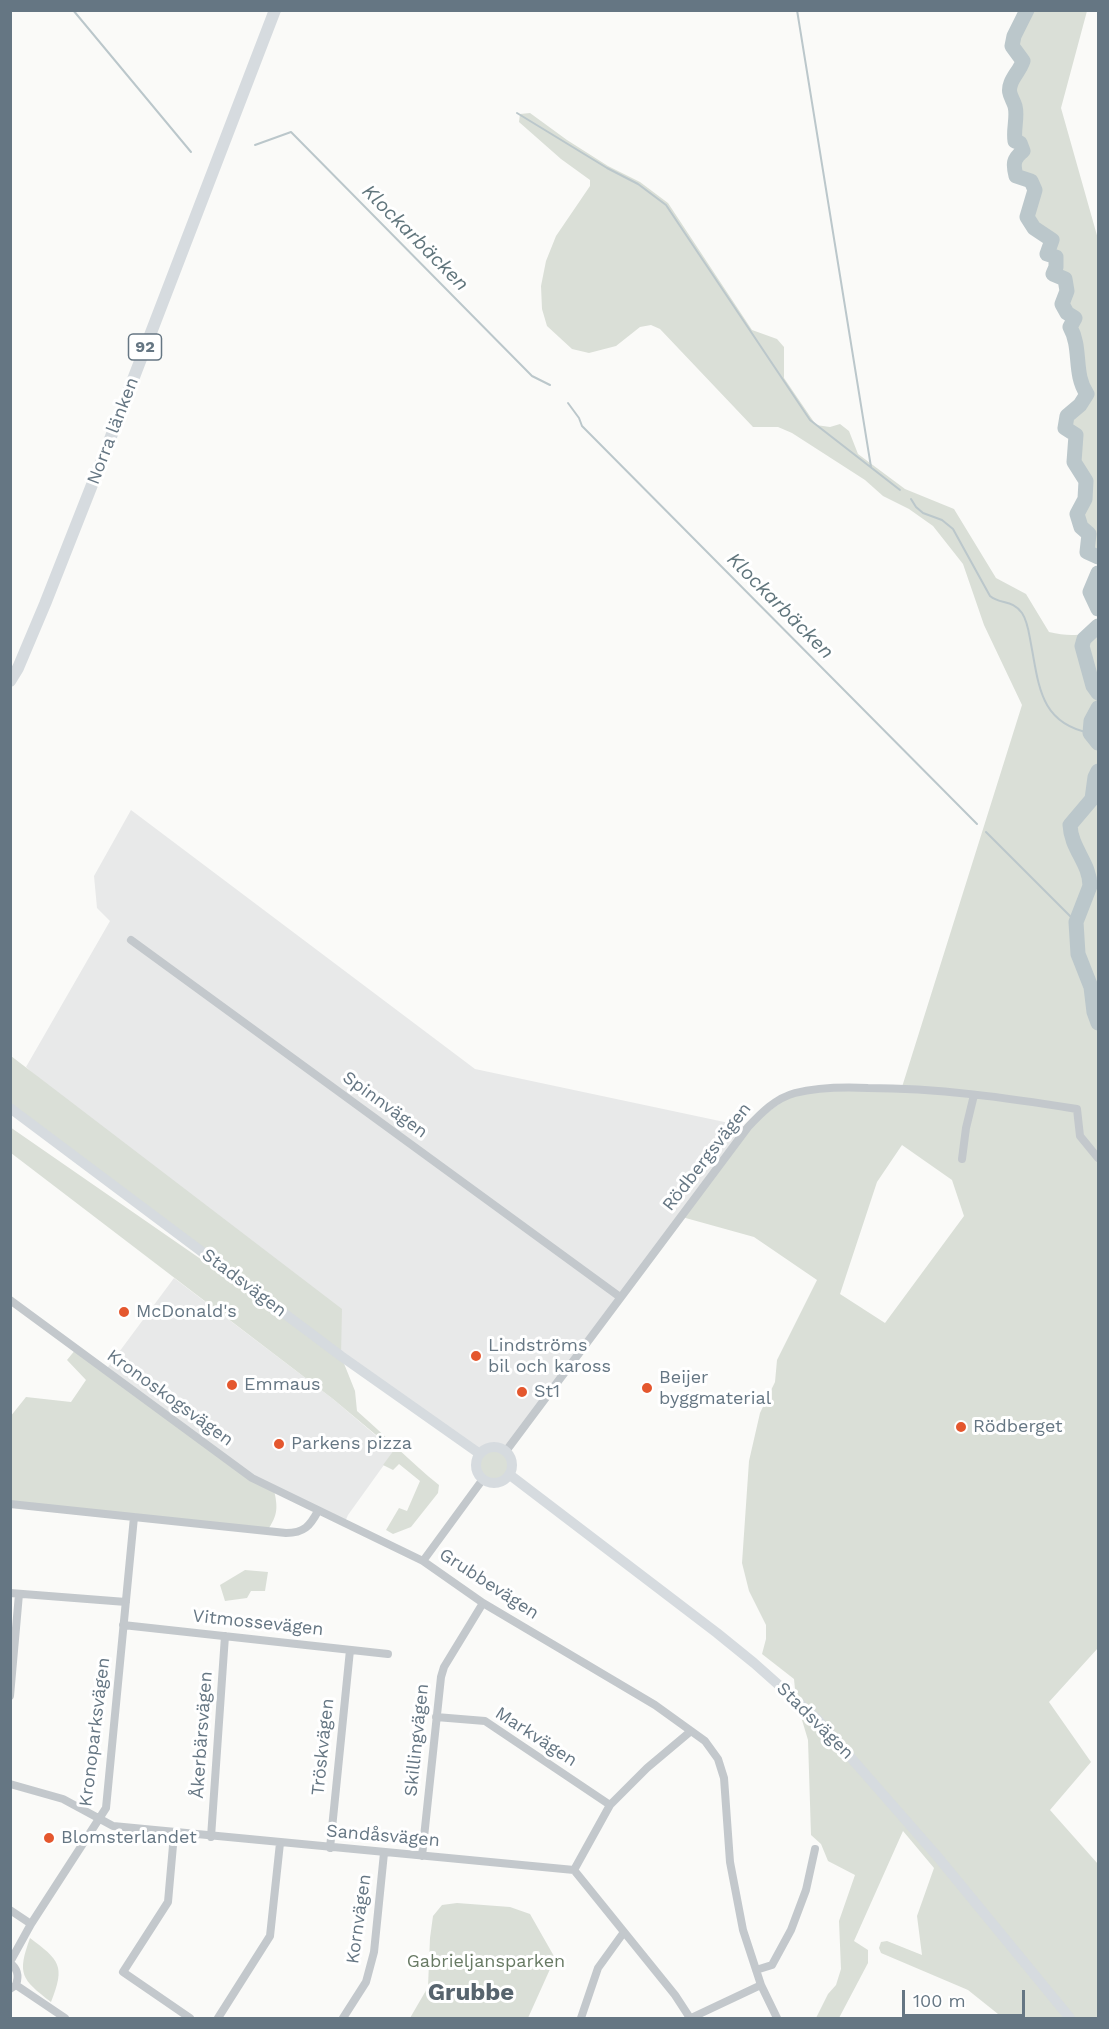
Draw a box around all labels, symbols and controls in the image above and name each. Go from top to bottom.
water label: Klockarbäcken [357,180,473,296]
road number: 92 [128,334,162,360]
street label: Norra länken [83,374,143,488]
water label: Klockarbäcken [722,548,838,664]
street label: Spinnvägen [338,1067,432,1143]
street label: Rödbergsvägen [658,1099,756,1215]
street label: Stadsvägen [197,1244,291,1322]
place label: McDonald's [136,1301,237,1323]
marker: McDonald's [117,1305,131,1319]
place label: Lindströms bil och kaross [488,1335,611,1378]
street label: Kronoskogsvägen [103,1345,237,1451]
marker: Lindströms bil och kaross [469,1349,483,1363]
place label: Beijer byggmaterial [659,1367,771,1410]
place label: Emmaus [244,1374,321,1396]
marker: Emmaus [225,1378,239,1392]
place label: St1 [534,1381,560,1403]
marker: Beijer byggmaterial [640,1381,654,1395]
marker: St1 [515,1385,529,1399]
place label: Rödberget [973,1416,1063,1438]
marker: Rödberget [954,1420,968,1434]
place label: Parkens pizza [291,1433,412,1455]
marker: Parkens pizza [272,1437,286,1451]
street label: Grubbevägen [435,1544,543,1624]
street label: Vitmossevägen [191,1605,325,1641]
street label: Kronoparksvägen [75,1656,115,1808]
street label: Åkerbärsvägen [187,1671,217,1799]
street label: Stadsvägen [772,1678,858,1764]
street label: Skillingvägen [400,1682,434,1798]
street label: Tröskvägen [307,1697,339,1797]
street label: Markvägen [491,1703,581,1771]
street label: Sandåsvägen [325,1820,441,1852]
place label: Blomsterlandet [61,1827,197,1849]
marker: Blomsterlandet [42,1831,56,1845]
street label: Kornvägen [342,1873,376,1965]
park label: Gabrieljansparken [407,1951,565,1973]
scale bar [905,1978,1028,2016]
district label: Grubbe [428,1979,514,2007]
text: 100 m [913,1990,966,2011]

